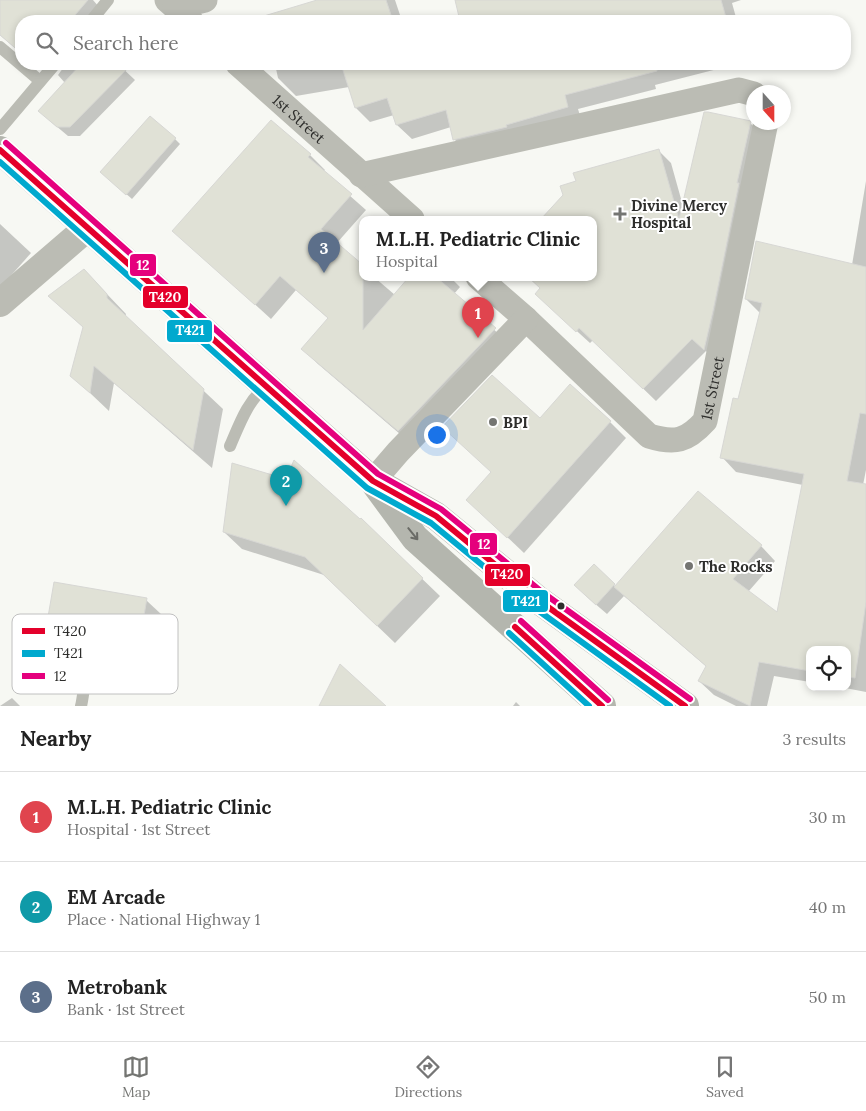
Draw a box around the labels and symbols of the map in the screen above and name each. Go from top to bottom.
north arrow [746,85,791,130]
street label: 1st Street [269,90,330,147]
place label: Divine Mercy Hospital [631,196,728,232]
marker: Divine Mercy Hospital [613,207,627,221]
pin: 3 [308,232,340,273]
line badge: 12 [129,253,157,277]
text: 12 [136,256,150,274]
line badge: T420 [142,285,189,309]
text: T420 [149,288,181,306]
pin: 1 [462,297,494,338]
line badge: T421 [166,319,213,343]
text: T421 [175,321,205,339]
street label: 1st Street [696,354,728,422]
place label: BPI [503,413,528,432]
marker: BPI [487,416,499,428]
your location [424,422,450,448]
pin: 2 [270,465,302,506]
one-way arrow [407,527,418,540]
line badge: 12 [469,532,498,556]
text: 12 [477,535,491,553]
place label: The Rocks [699,557,773,576]
marker: The Rocks [683,560,695,572]
line badge: T420 [484,563,531,587]
text: T420 [491,565,523,583]
line badge: T421 [502,589,549,613]
text: T421 [511,592,541,610]
unlabelled marker [556,601,566,611]
legend [12,614,178,694]
text: T420 [54,622,86,640]
text: T421 [54,644,83,662]
text: 12 [54,667,67,685]

